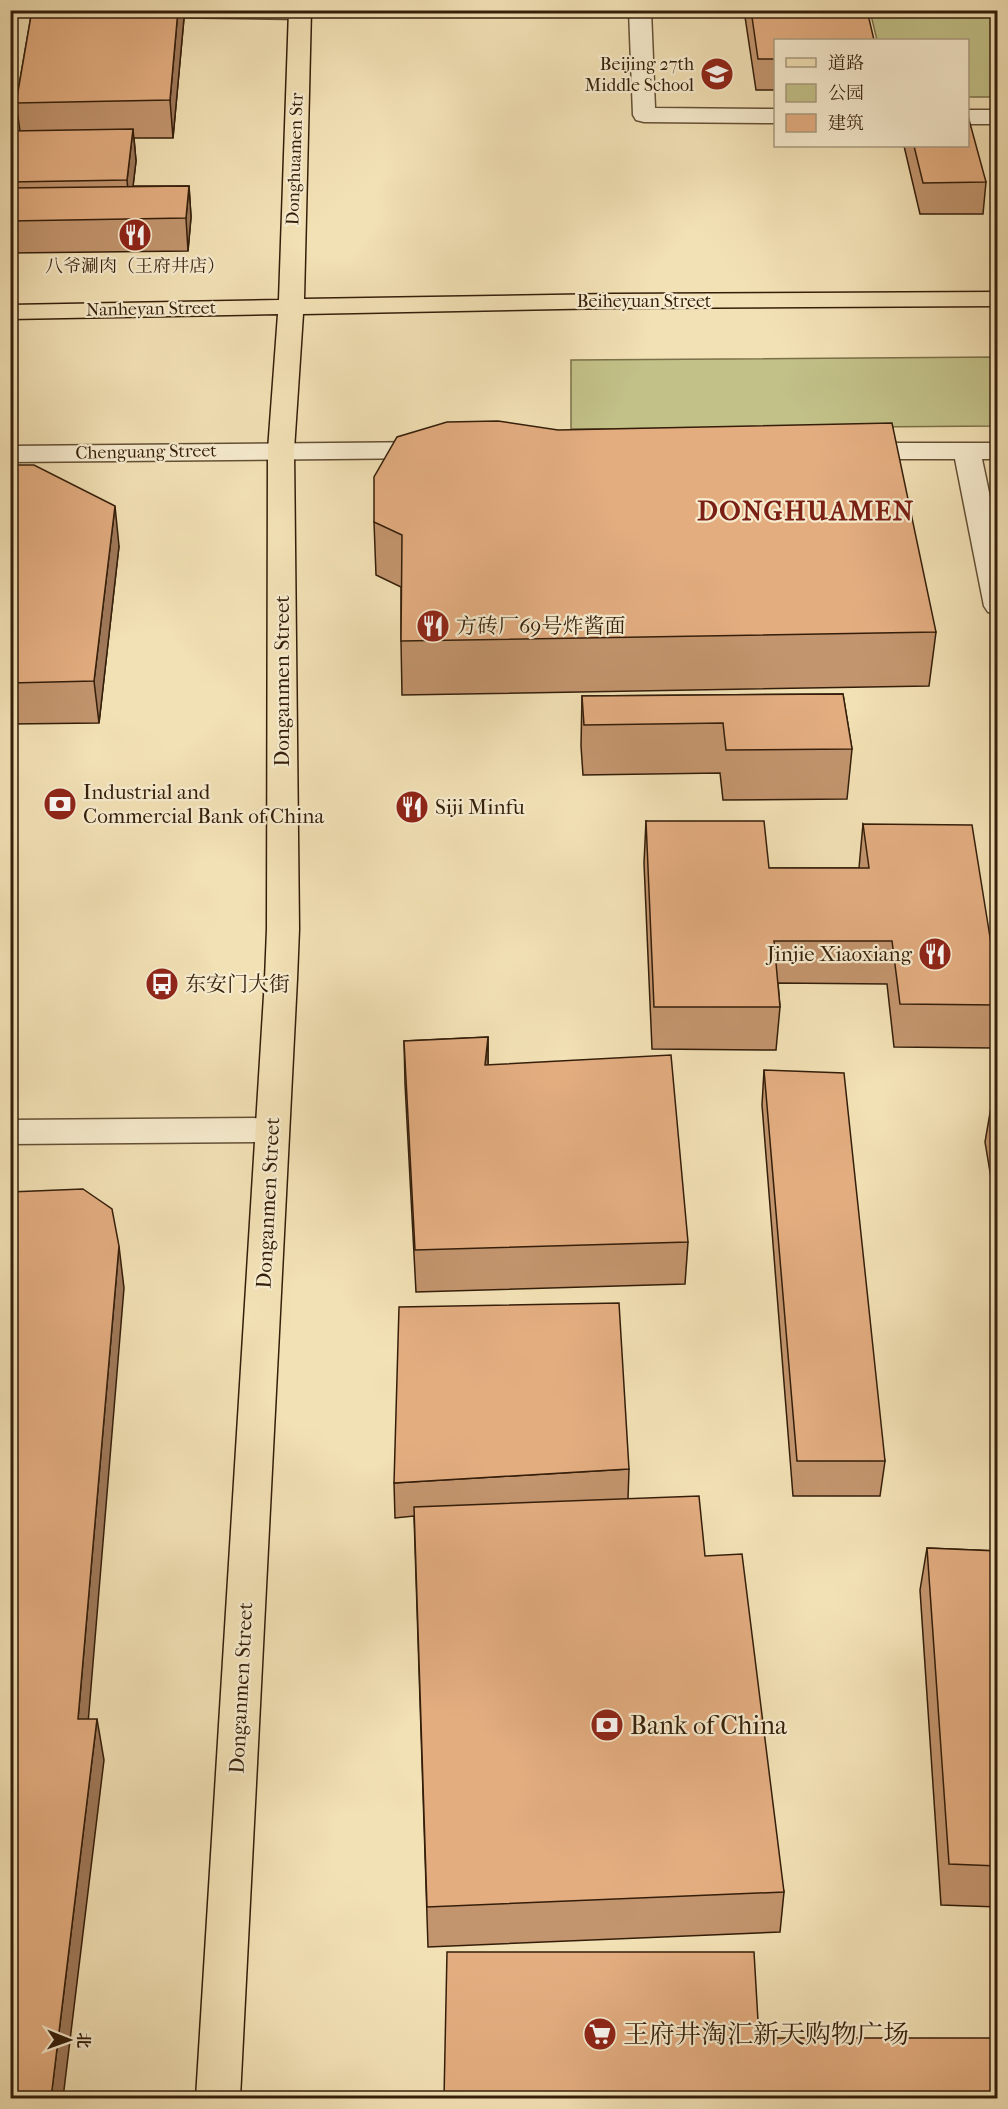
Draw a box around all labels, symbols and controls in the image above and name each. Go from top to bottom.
legend [774,39,969,147]
text: 道路 [828,53,864,74]
place label: Beijing 27th Middle School [585,54,694,96]
school or university icon: Beijing 27th Middle School [699,56,735,92]
text: 公园 [828,83,864,104]
street label: Donghuamen Str [282,92,308,226]
text: 建筑 [828,113,864,134]
restaurant icon: 八爷涮肉（王府井店） [117,217,153,253]
place label: 八爷涮肉（王府井店） [45,256,225,277]
street label: Beiheyuan Street [577,291,712,312]
street label: Nanheyan Street [86,297,217,321]
street label: Chenguang Street [75,440,217,464]
district label: DONGHUAMEN [697,495,915,527]
street label: Donganmen Street [270,595,294,767]
restaurant icon: 方砖厂69号炸酱面 [415,608,451,644]
place label: 方砖厂69号炸酱面 [456,614,625,638]
place label: Industrial and Commercial Bank of China [83,780,324,828]
bank icon: Industrial and Commercial Bank of China [42,786,78,822]
restaurant icon: Siji Minfu [394,789,430,825]
place label: Siji Minfu [435,795,525,819]
restaurant icon: Jinjie Xiaoxiang [917,936,953,972]
place label: Jinjie Xiaoxiang [765,942,913,966]
bus stop icon: 东安门大街 [144,966,180,1002]
place label: 东安门大街 [185,972,290,996]
street label: Donganmen Street [252,1116,285,1289]
street label: Donganmen Street [225,1601,258,1774]
bank icon: Bank of China [589,1707,625,1743]
place label: Bank of China [630,1710,788,1741]
north arrow [39,2010,99,2070]
supermarket icon: 王府井淘汇新天购物广场 [582,2016,618,2052]
place label: 王府井淘汇新天购物广场 [623,2019,909,2050]
text: 北 [74,2032,93,2048]

